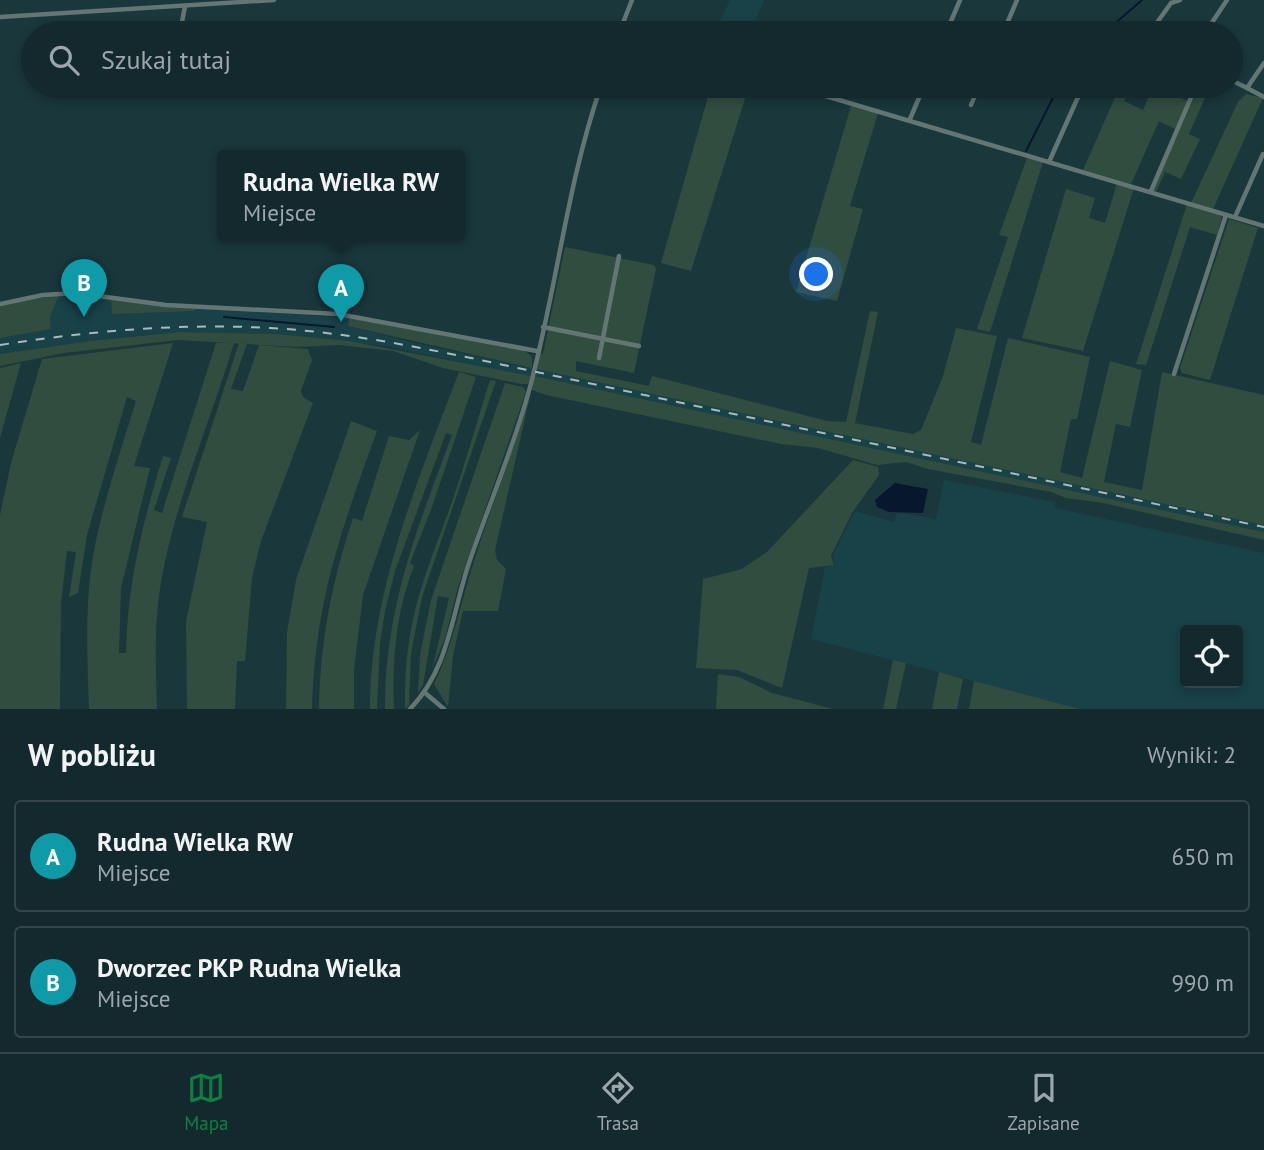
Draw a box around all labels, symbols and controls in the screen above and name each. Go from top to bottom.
search box [21,21,1243,98]
icon: search [45,41,83,79]
text: Szukaj tutaj [101,43,231,76]
popup [217,150,465,241]
text: Rudna Wielka RW [243,165,439,198]
text: Miejsce [243,198,316,227]
your location [799,257,833,291]
pin: B [61,259,107,317]
pin: A [318,264,364,322]
map controls [1180,625,1243,688]
button: locate [1180,625,1243,688]
text: W pobliżu [28,735,156,774]
text: Wyniki: 2 [1147,740,1236,769]
text: Rudna Wielka RW [97,825,293,858]
text: A [46,842,60,871]
text: 650 m [1172,842,1234,871]
text: Miejsce [97,858,170,887]
text: Dworzec PKP Rudna Wielka [97,951,401,984]
text: B [46,968,60,997]
text: 990 m [1172,968,1234,997]
text: Miejsce [97,984,170,1013]
tab: Mapa [184,1069,228,1135]
tab: Trasa [597,1069,639,1135]
tab: Zapisane [1008,1069,1080,1135]

